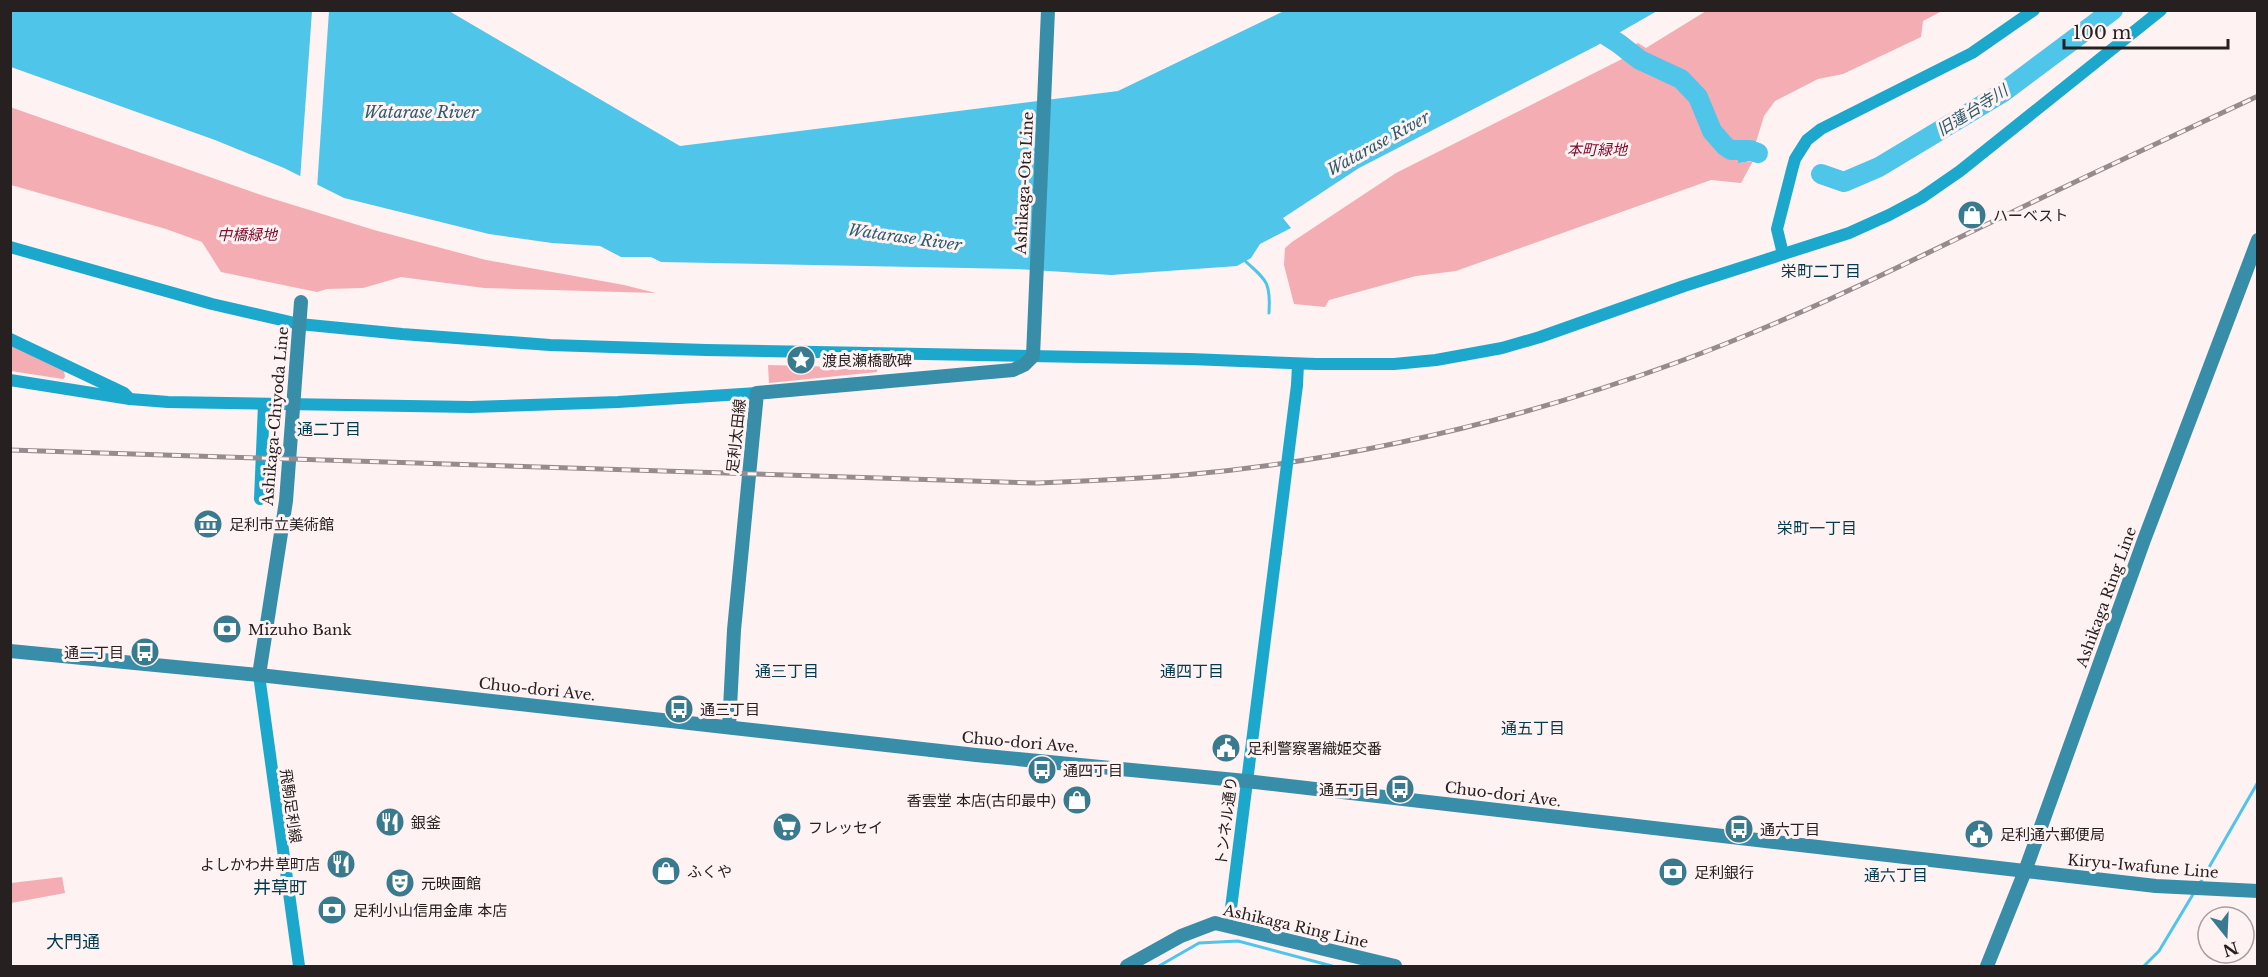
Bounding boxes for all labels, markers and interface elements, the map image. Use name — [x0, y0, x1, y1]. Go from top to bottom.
scale bar — [2064, 12, 2228, 50]
text: 100 m — [2073, 22, 2131, 44]
water label: 旧蓮台寺川 — [1933, 79, 2013, 140]
water label: Watarase River — [364, 102, 479, 122]
water label: Watarase River — [1323, 106, 1433, 179]
street label: Ashikaga-Ota Line — [1011, 111, 1037, 256]
park label: 本町緑地 — [1567, 140, 1629, 159]
shop icon: ハーベスト — [1956, 199, 1988, 231]
place label: ハーベスト — [1993, 206, 2068, 225]
water label: Watarase River — [847, 219, 964, 255]
park label: 中橋緑地 — [217, 225, 279, 244]
district label: 栄町二丁目 — [1781, 261, 1861, 281]
street label: Ashikaga-Chiyoda Line — [258, 326, 292, 507]
place icon: 渡良瀬橋歌碑 — [785, 344, 817, 376]
place label: 渡良瀬橋歌碑 — [822, 351, 912, 370]
street label: 足利太田線 — [723, 398, 749, 474]
district label: 通二丁目 — [297, 419, 361, 439]
museum icon: 足利市立美術館 — [192, 508, 224, 540]
place label: 足利市立美術館 — [229, 515, 334, 534]
district label: 栄町一丁目 — [1777, 518, 1857, 538]
street label: Ashikaga Ring Line — [2071, 524, 2140, 671]
bank icon: Mizuho Bank — [211, 613, 243, 645]
place label: Mizuho Bank — [248, 620, 352, 639]
bus stop icon: 通二丁目 — [129, 636, 161, 668]
place label: 通二丁目 — [64, 643, 124, 662]
district label: 通三丁目 — [755, 661, 819, 681]
district label: 通四丁目 — [1160, 661, 1224, 681]
street label: Chuo-dori Ave. — [478, 673, 596, 705]
bus stop icon: 通三丁目 — [663, 693, 695, 725]
place label: 通三丁目 — [700, 700, 760, 719]
district label: 通五丁目 — [1501, 718, 1565, 738]
street label: Chuo-dori Ave. — [961, 727, 1079, 757]
public building icon: 足利警察署織姫交番 — [1210, 732, 1242, 764]
place label: 足利警察署織姫交番 — [1247, 739, 1382, 758]
bus stop icon: 通四丁目 — [1026, 754, 1058, 786]
place label: 通四丁目 — [1063, 761, 1123, 780]
street label: 飛駒足利線 — [276, 768, 306, 844]
bus stop icon: 通五丁目 — [1384, 773, 1416, 805]
street label: トンネル通り — [1211, 775, 1241, 867]
street label: Chuo-dori Ave. — [1444, 777, 1562, 811]
place label: 通五丁目 — [1319, 780, 1379, 799]
shop icon: 香雲堂 本店(古印最中) — [1061, 784, 1093, 816]
place label: 香雲堂 本店(古印最中) — [907, 791, 1056, 810]
restaurant icon: 銀釜 — [374, 806, 406, 838]
supermarket icon: フレッセイ — [771, 811, 803, 843]
place label: 銀釜 — [411, 813, 441, 832]
bus stop icon: 通六丁目 — [1723, 813, 1755, 845]
place label: フレッセイ — [808, 818, 883, 837]
public building icon: 足利通六郵便局 — [1963, 818, 1995, 850]
place label: 通六丁目 — [1760, 820, 1820, 839]
place label: 足利通六郵便局 — [2000, 825, 2105, 844]
restaurant icon: よしかわ井草町店 — [325, 848, 357, 880]
street label: Kiryu-Iwafune Line — [2067, 850, 2219, 882]
place label: よしかわ井草町店 — [200, 855, 320, 874]
shop icon: ふくや — [650, 855, 682, 887]
bank icon: 足利銀行 — [1657, 856, 1689, 888]
place label: ふくや — [687, 862, 732, 881]
place label: 足利銀行 — [1694, 863, 1754, 882]
district label: 通六丁目 — [1864, 865, 1928, 885]
theatre icon: 元映画館 — [384, 867, 416, 899]
place label: 元映画館 — [421, 874, 481, 893]
district label: 井草町 — [253, 877, 307, 899]
bank icon: 足利小山信用金庫 本店 — [316, 894, 348, 926]
street label: Ashikaga Ring Line — [1221, 900, 1370, 952]
place label: 足利小山信用金庫 本店 — [353, 901, 507, 920]
north arrow — [2196, 905, 2256, 965]
district label: 大門通 — [46, 931, 100, 953]
text: N — [2220, 937, 2241, 961]

